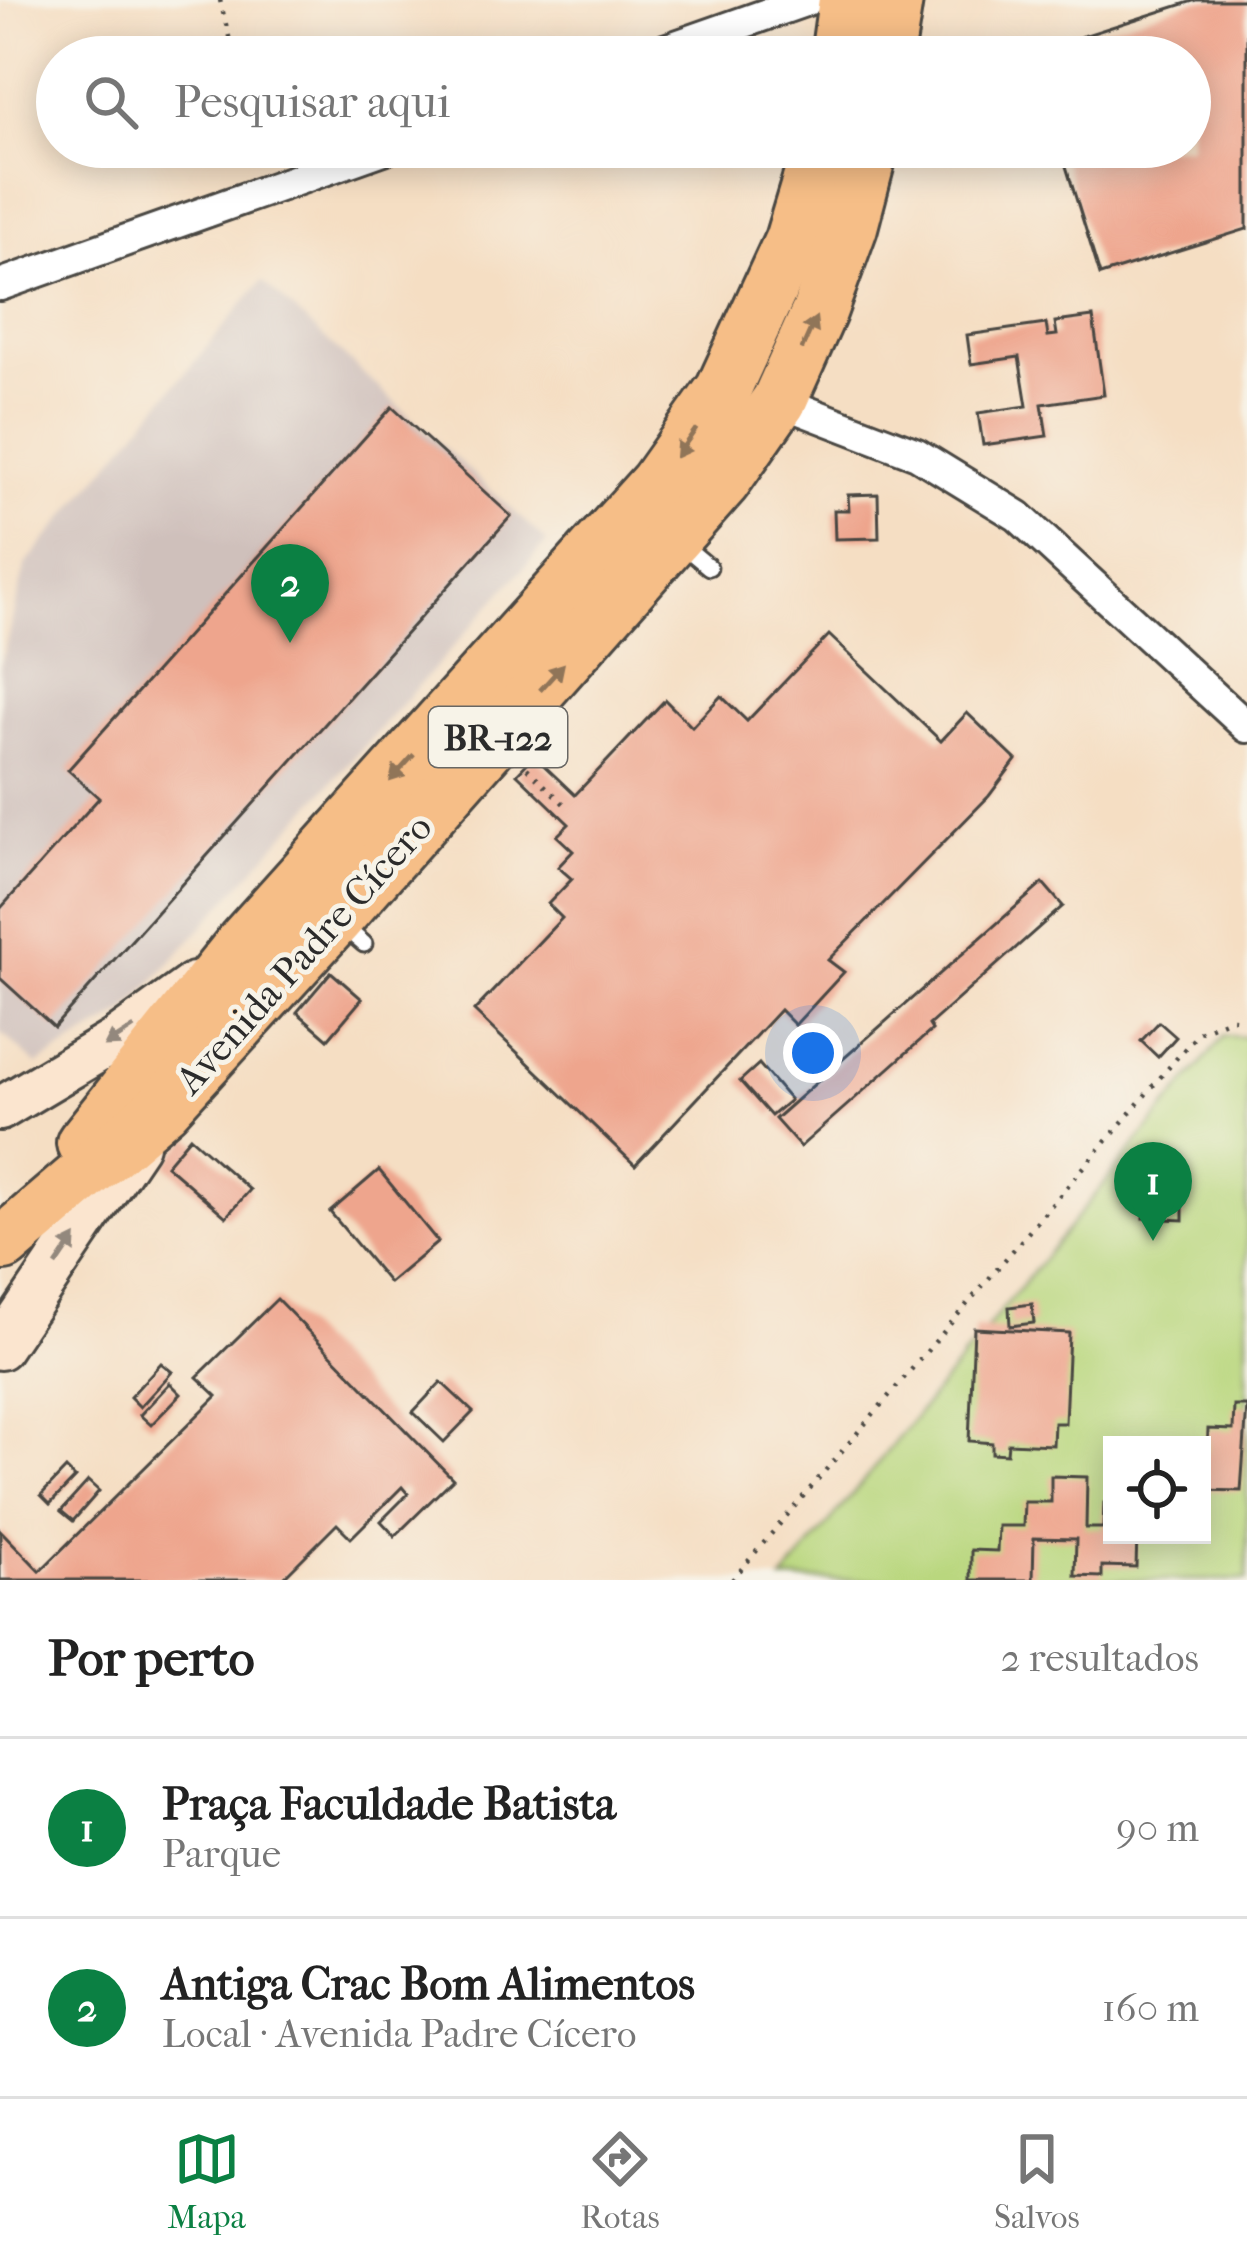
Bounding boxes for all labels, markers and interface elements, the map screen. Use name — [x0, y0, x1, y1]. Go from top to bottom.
search box — [36, 36, 1211, 168]
icon: search — [78, 69, 144, 135]
text: Pesquisar aqui — [174, 76, 450, 129]
one-way arrow — [800, 315, 820, 350]
one-way arrow — [675, 427, 698, 459]
pin: 2 — [251, 544, 329, 643]
one-way arrow — [538, 662, 565, 692]
road number: BR-122 — [429, 707, 567, 767]
one-way arrow — [389, 754, 416, 783]
street label: Avenida Padre Cícero — [165, 804, 441, 1104]
your location — [783, 1023, 843, 1083]
one-way arrow — [103, 1026, 136, 1048]
pin: 1 — [1114, 1142, 1192, 1241]
one-way arrow — [53, 1235, 76, 1267]
map controls — [1103, 1436, 1211, 1544]
button: locate — [1103, 1436, 1211, 1544]
text: Por perto — [48, 1628, 255, 1688]
text: 2 resultados — [1001, 1635, 1199, 1681]
text: Praça Faculdade Batista — [162, 1778, 616, 1831]
text: 1 — [80, 1805, 94, 1851]
text: 90 m — [1116, 1805, 1199, 1851]
text: Parque — [162, 1831, 281, 1877]
text: Antiga Crac Bom Alimentos — [162, 1958, 695, 2011]
text: 2 — [77, 1985, 97, 2031]
text: 160 m — [1102, 1985, 1199, 2031]
text: Local · Avenida Padre Cícero — [162, 2011, 636, 2057]
tab: Mapa — [167, 2126, 246, 2237]
tab: Rotas — [580, 2126, 660, 2237]
tab: Salvos — [994, 2126, 1080, 2237]

